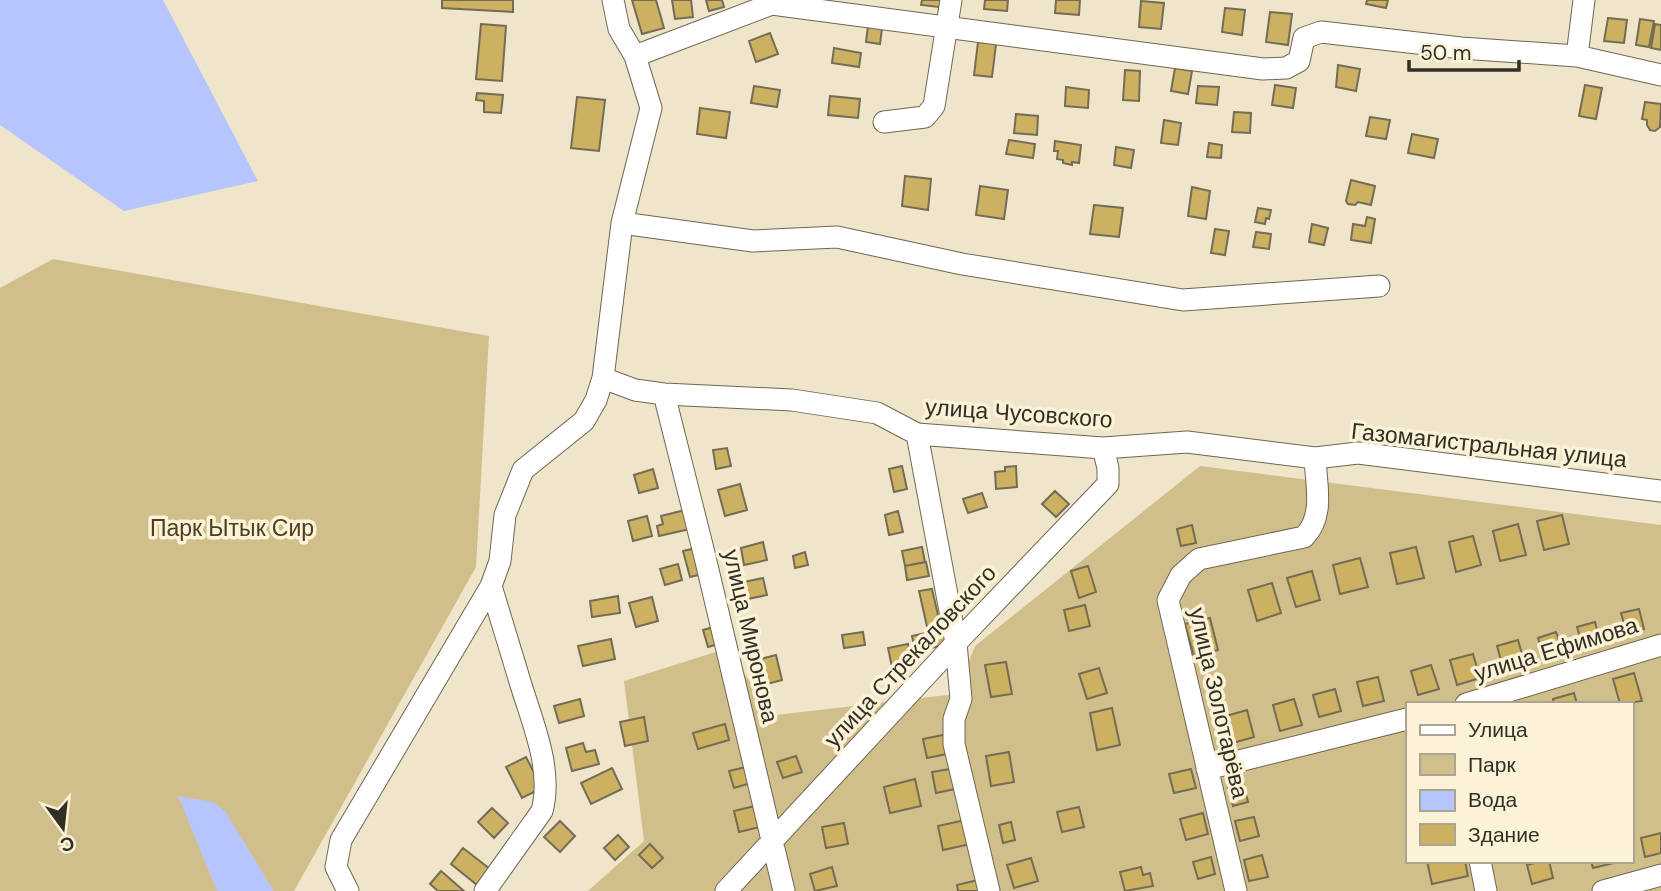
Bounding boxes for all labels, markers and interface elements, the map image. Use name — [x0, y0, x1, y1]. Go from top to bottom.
scale bar — [1409, 28, 1519, 72]
text: 50 m — [1420, 39, 1471, 67]
street label: улица Чусовского — [924, 391, 1114, 435]
street label: Газомагистральная улица — [1350, 416, 1628, 474]
park label: Парк Ытык Сир — [150, 513, 314, 543]
street label: улица Миронова — [716, 546, 786, 726]
street label: улица Стрекаловского — [817, 558, 1003, 754]
street label: улица Золотарёва — [1182, 605, 1256, 802]
street label: улица Ефимова — [1470, 610, 1642, 688]
legend — [1406, 702, 1633, 863]
text: Улица — [1468, 716, 1528, 744]
text: Парк — [1468, 751, 1516, 779]
text: Вода — [1468, 786, 1517, 814]
north arrow — [28, 793, 98, 863]
text: Здание — [1468, 821, 1540, 849]
text: С — [57, 830, 77, 858]

